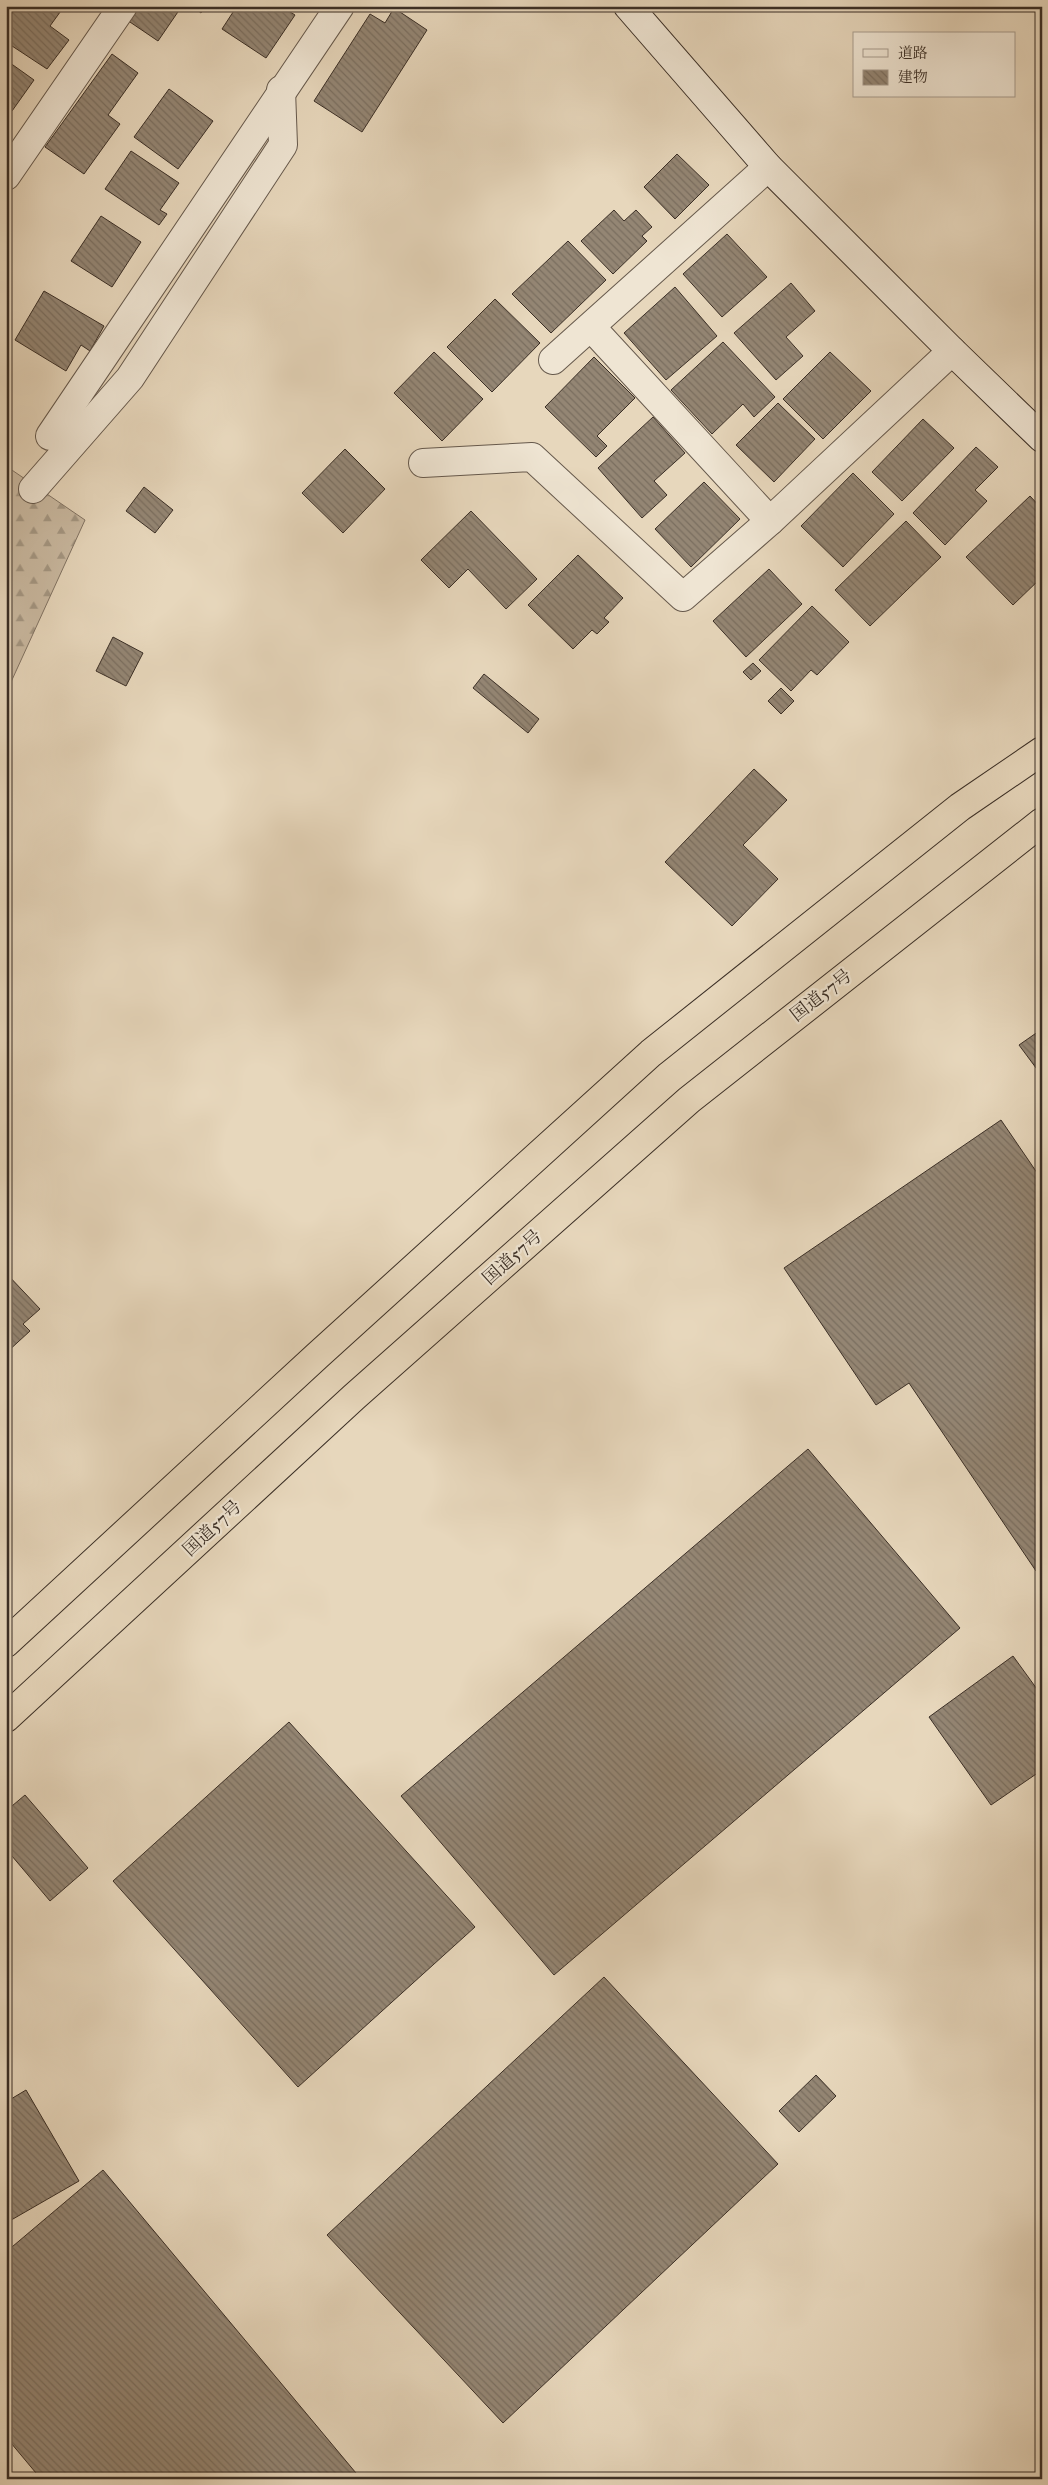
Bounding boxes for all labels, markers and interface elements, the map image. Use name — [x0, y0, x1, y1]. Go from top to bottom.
legend — [853, 32, 1016, 98]
text: 道路 — [898, 44, 928, 62]
text: 建物 — [898, 68, 928, 86]
street label: 国道57号 — [786, 964, 856, 1026]
street label: 国道57号 — [478, 1225, 546, 1289]
street label: 国道57号 — [178, 1495, 246, 1561]

